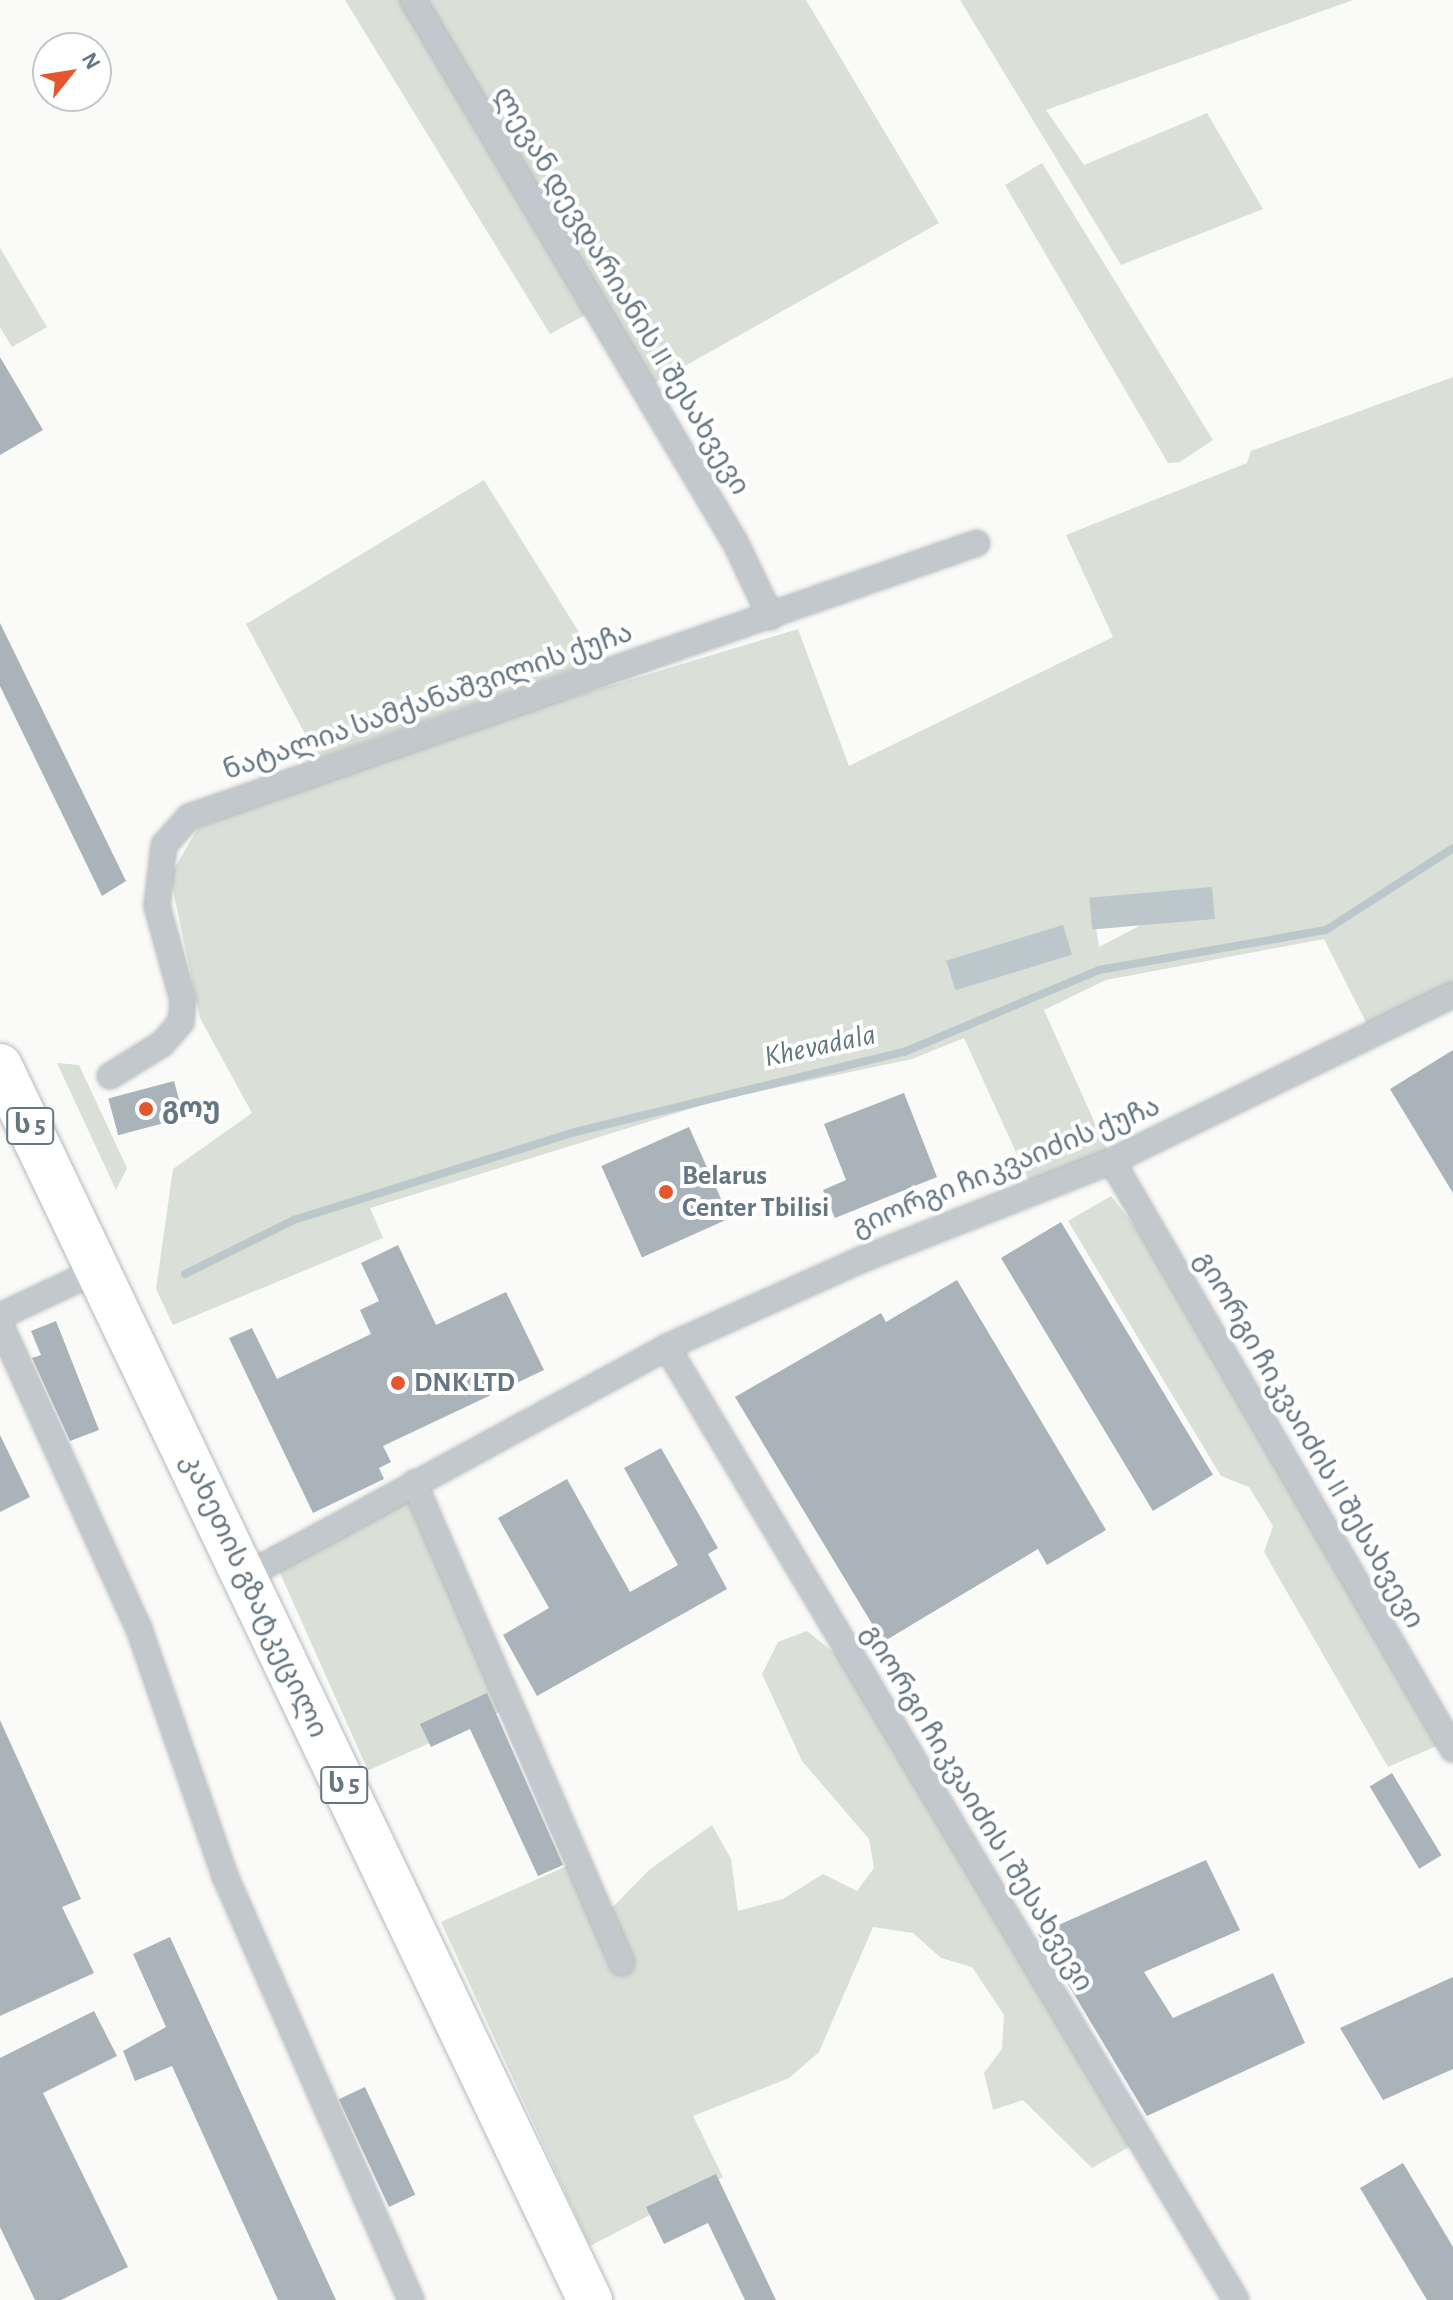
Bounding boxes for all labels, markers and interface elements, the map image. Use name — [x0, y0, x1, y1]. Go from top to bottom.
north arrow — [32, 32, 112, 112]
text: N — [78, 49, 104, 73]
street label: ლევან დევდარიანის II შესახვევი — [485, 81, 757, 501]
street label: ნატალია სამქანაშვილის ქუჩა — [219, 616, 637, 788]
water label: Khevadala — [761, 1017, 879, 1075]
street label: გიორგი ჩიკვაიძის ქუჩა — [847, 1090, 1165, 1244]
place label: გოუ — [162, 1092, 220, 1126]
marker: გოუ — [137, 1100, 155, 1118]
road number: ს 5 — [6, 1104, 54, 1148]
place label: Belarus Center Tbilisi — [682, 1159, 829, 1225]
marker: Belarus Center Tbilisi — [657, 1183, 675, 1201]
street label: გიორგი ჩიკვაიძის II შესახვევი — [1187, 1245, 1431, 1635]
place label: DNK LTD — [414, 1366, 515, 1400]
marker: DNK LTD — [389, 1374, 407, 1392]
street label: კახეთის გზატკეცილი — [173, 1449, 335, 1743]
street label: გიორგი ჩიკვაიძის I შესახვევი — [854, 1618, 1100, 1998]
road number: ს 5 — [320, 1763, 368, 1807]

